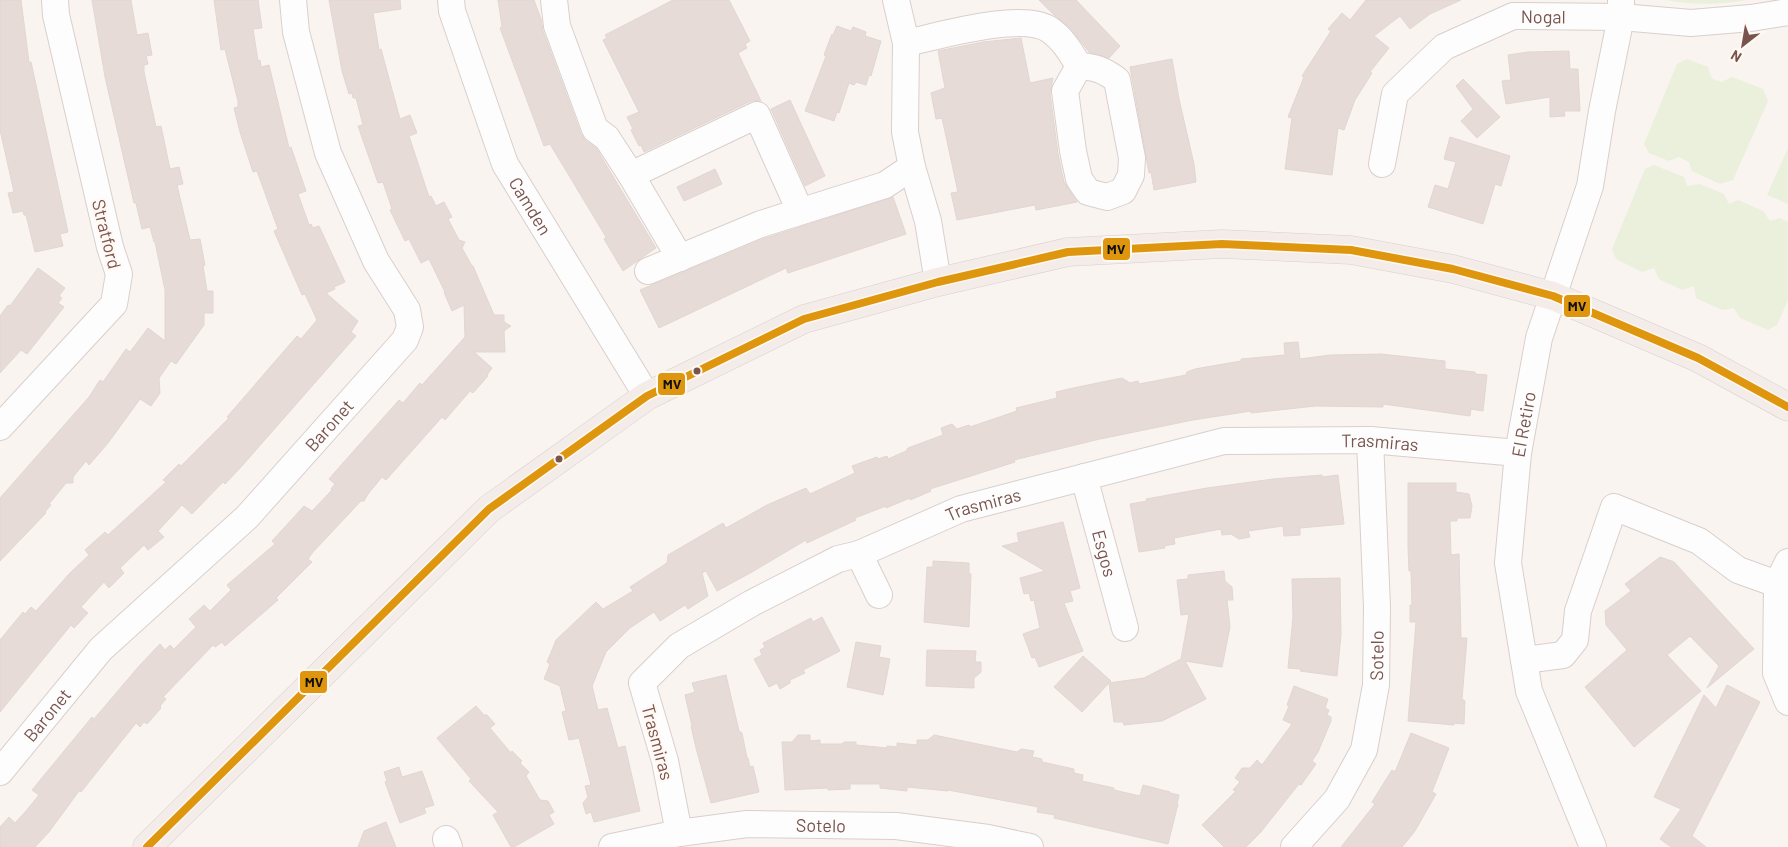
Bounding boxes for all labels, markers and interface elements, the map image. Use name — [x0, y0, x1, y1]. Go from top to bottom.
street label: Nogal — [1521, 5, 1566, 27]
north arrow — [1718, 20, 1768, 70]
text: N — [1728, 47, 1744, 66]
street label: Camden — [505, 173, 557, 239]
street label: Stratford — [88, 197, 126, 271]
line badge: MV — [1102, 237, 1131, 261]
text: MV — [1107, 240, 1126, 257]
line badge: MV — [1563, 294, 1591, 318]
text: MV — [1568, 297, 1587, 314]
unlabelled marker — [692, 366, 702, 376]
line badge: MV — [657, 372, 686, 396]
text: MV — [663, 375, 682, 392]
street label: El Retiro — [1506, 390, 1540, 459]
street label: Baronet — [300, 395, 358, 456]
street label: Trasmiras — [1341, 429, 1420, 455]
unlabelled marker — [554, 454, 564, 464]
street label: Trasmiras — [942, 483, 1023, 526]
street label: Esgos — [1088, 527, 1122, 579]
street label: Sotelo — [1365, 630, 1388, 681]
line badge: MV — [299, 670, 328, 694]
text: MV — [305, 673, 324, 690]
street label: Baronet — [19, 684, 75, 746]
street label: Trasmiras — [637, 702, 679, 782]
street label: Sotelo — [796, 814, 846, 836]

